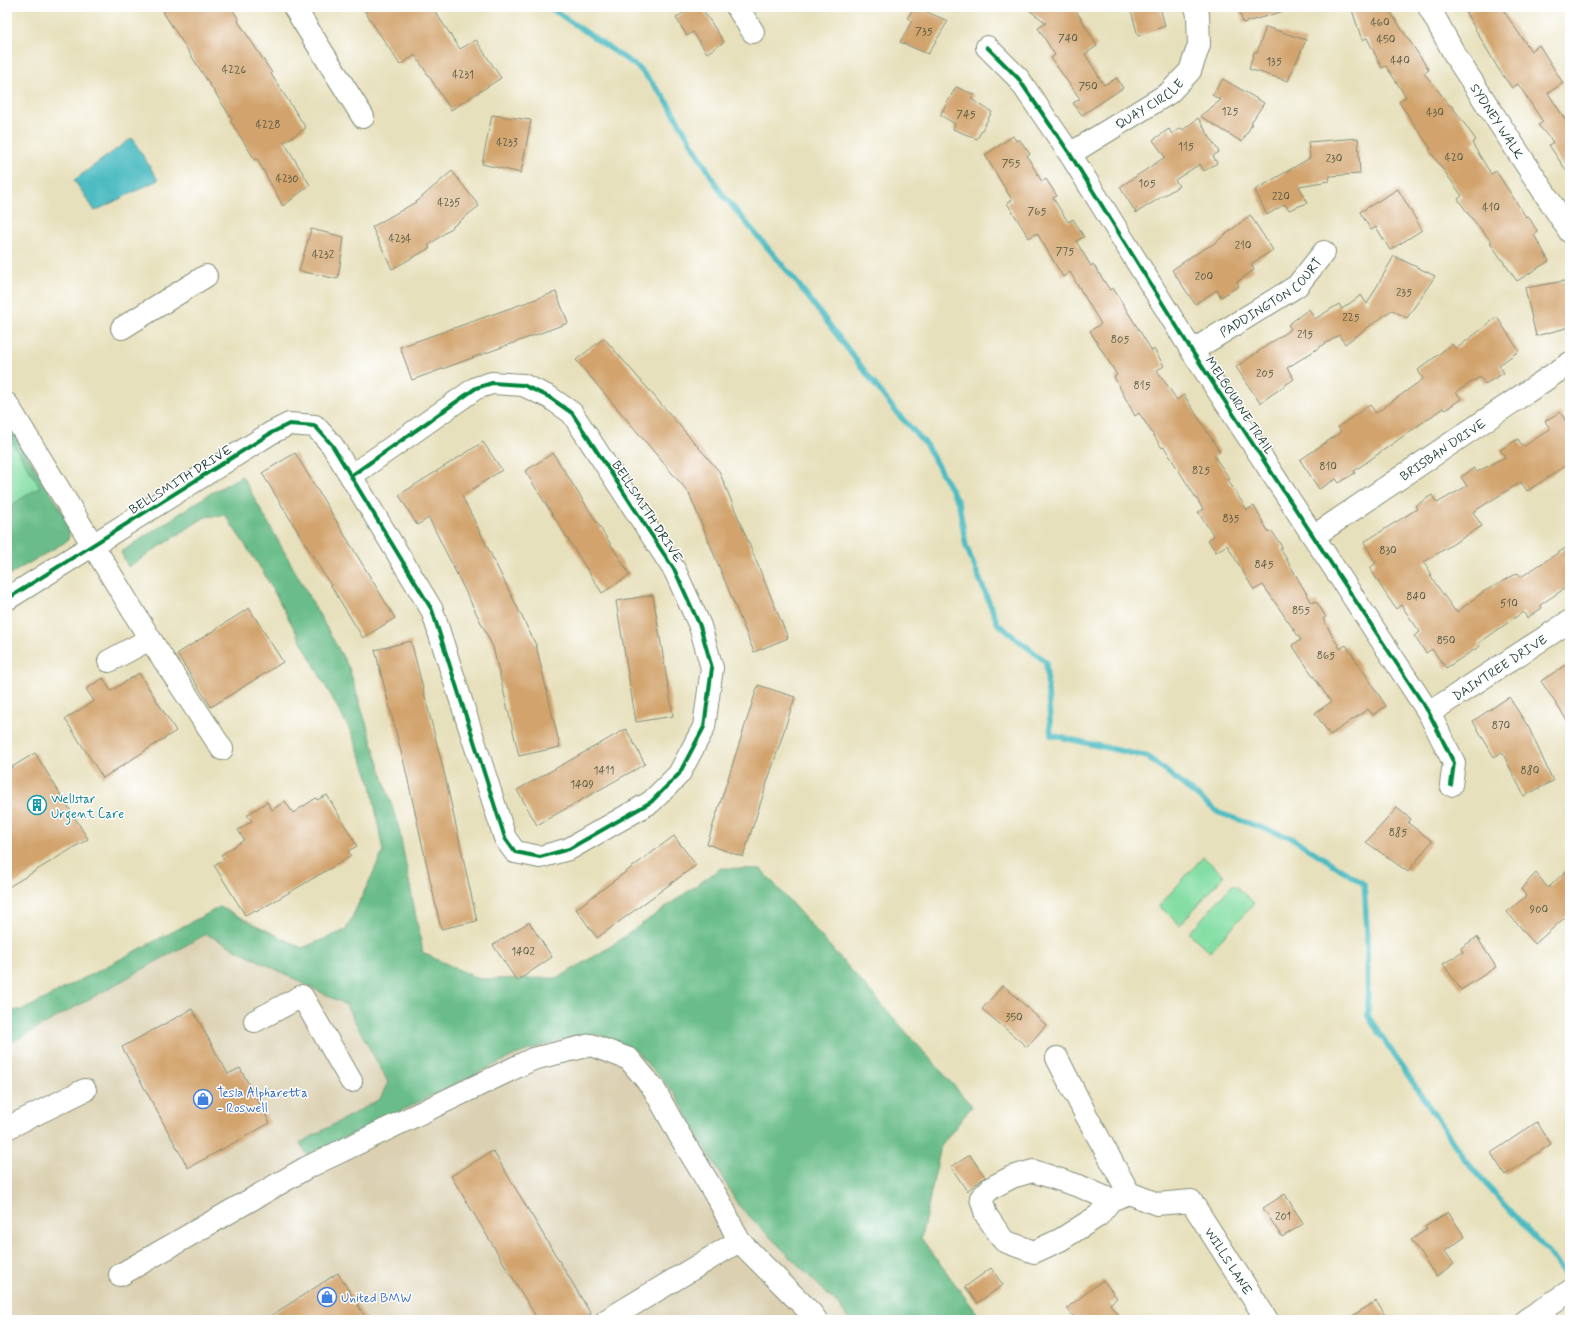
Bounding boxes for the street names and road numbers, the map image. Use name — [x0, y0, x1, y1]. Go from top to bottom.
street label: QUAY CIRCLE — [1113, 75, 1188, 134]
street label: SYDNEY WALK — [1466, 81, 1527, 163]
street label: PADDINGTON COURT — [1217, 254, 1327, 342]
street label: MELBOURNE TRAIL — [1201, 354, 1277, 458]
street label: BRISBAN DRIVE — [1397, 415, 1489, 486]
street label: BELLSMITH DRIVE — [126, 442, 235, 519]
street label: BELLSMITH DRIVE — [607, 458, 686, 566]
street label: DAINTREE DRIVE — [1450, 631, 1551, 705]
street label: WILLS LANE — [1200, 1225, 1256, 1298]

